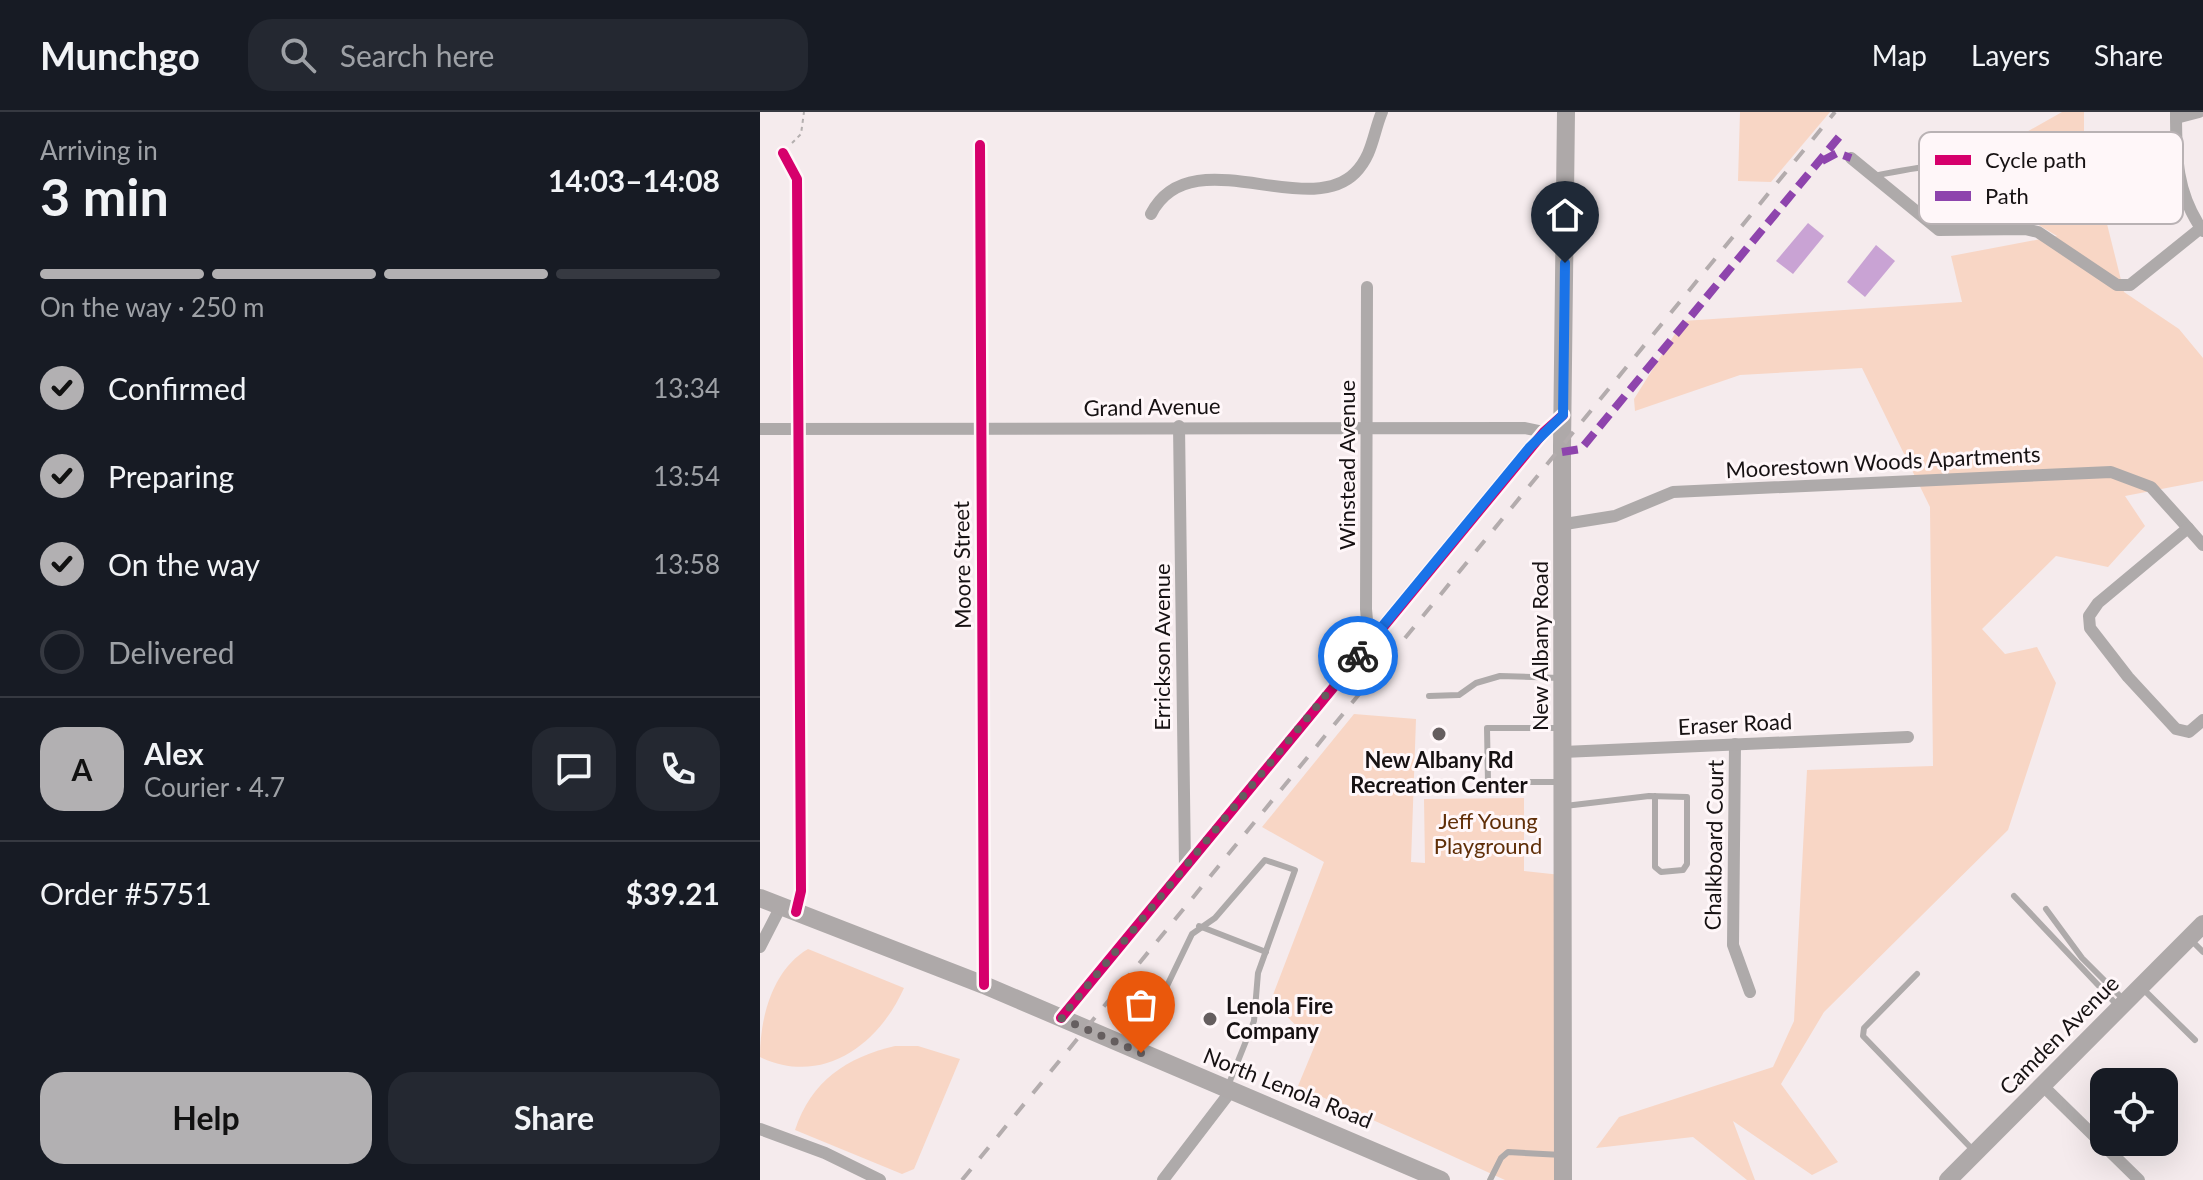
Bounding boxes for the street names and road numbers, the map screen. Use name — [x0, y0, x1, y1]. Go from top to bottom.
street label: Winstead Avenue — [1333, 380, 1360, 550]
street label: Grand Avenue — [1083, 392, 1221, 421]
street label: Moorestown Woods Apartments — [1725, 440, 2041, 483]
street label: Moore Street — [947, 501, 976, 629]
street label: New Albany Road — [1526, 561, 1553, 731]
street label: Errickson Avenue — [1148, 563, 1175, 731]
street label: Eraser Road — [1677, 707, 1793, 740]
street label: Chalkboard Court — [1699, 759, 1728, 931]
street label: Camden Avenue — [1993, 969, 2124, 1100]
street label: North Lenola Road — [1200, 1041, 1377, 1134]

